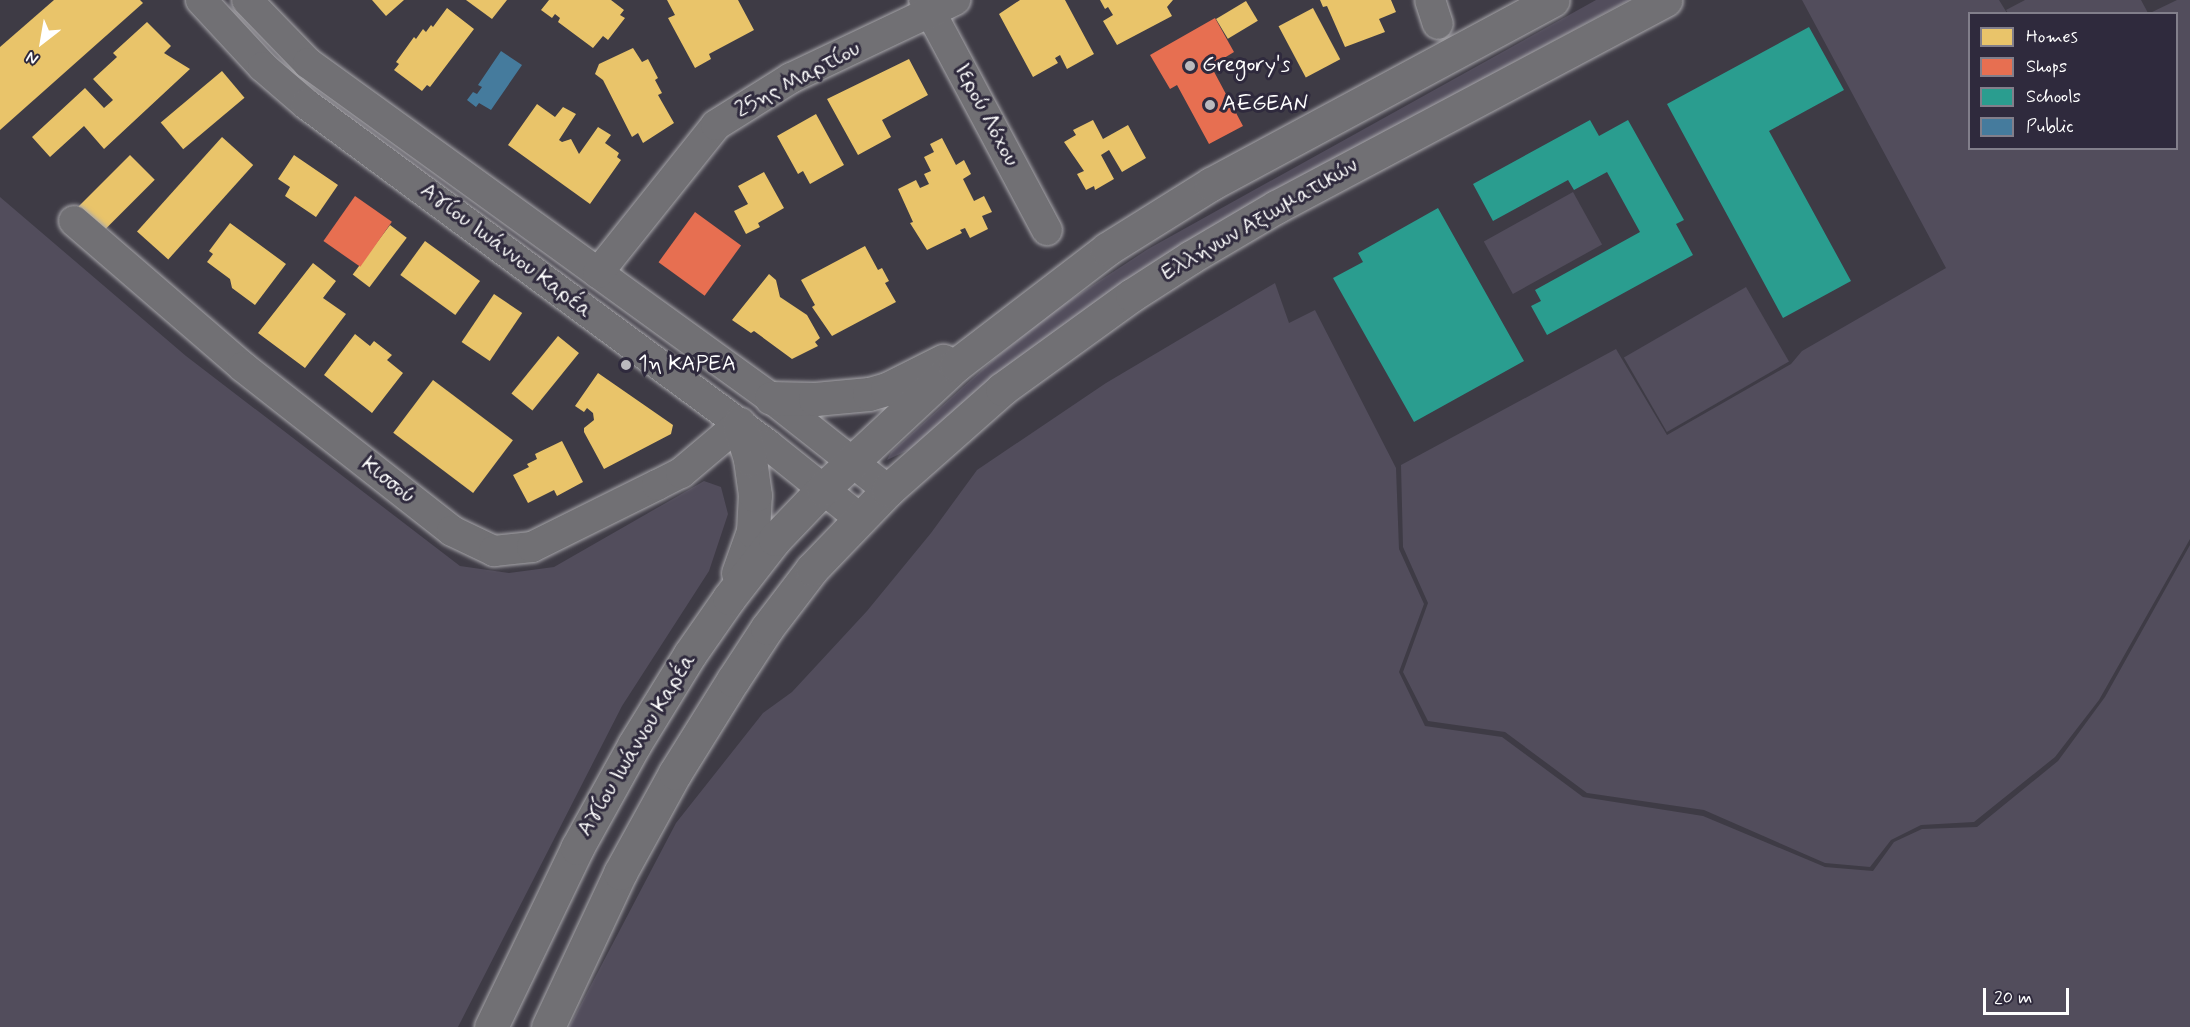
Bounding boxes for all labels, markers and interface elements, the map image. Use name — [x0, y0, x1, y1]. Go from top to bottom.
north arrow — [12, 12, 72, 72]
legend — [1968, 12, 2178, 150]
text: Homes — [2026, 25, 2078, 49]
street label: 25ης Μαρτίου — [731, 36, 865, 124]
text: N — [22, 46, 42, 70]
place label: Gregory's — [1202, 53, 1290, 79]
text: Shops — [2026, 55, 2067, 79]
street label: Ιερού Λόχου — [948, 59, 1024, 171]
marker: Gregory's — [1183, 59, 1197, 73]
text: Schools — [2026, 85, 2081, 109]
place label: AEGEAN — [1222, 92, 1309, 118]
marker: AEGEAN — [1203, 98, 1217, 112]
text: Public — [2026, 115, 2074, 139]
street label: Ελλήνων Αξιωματικών — [1157, 153, 1363, 287]
street label: Αγίου Ιωάννου Καρέα — [415, 178, 597, 324]
place label: 1η ΚΑΡΕΑ — [638, 352, 736, 378]
marker: 1η ΚΑΡΕΑ — [619, 358, 633, 372]
street label: Κισσού — [356, 452, 420, 510]
street label: Αγίου Ιωάννου Καρέα — [572, 649, 702, 841]
scale bar — [1986, 976, 2072, 1014]
text: 20 m — [1994, 986, 2032, 1010]

